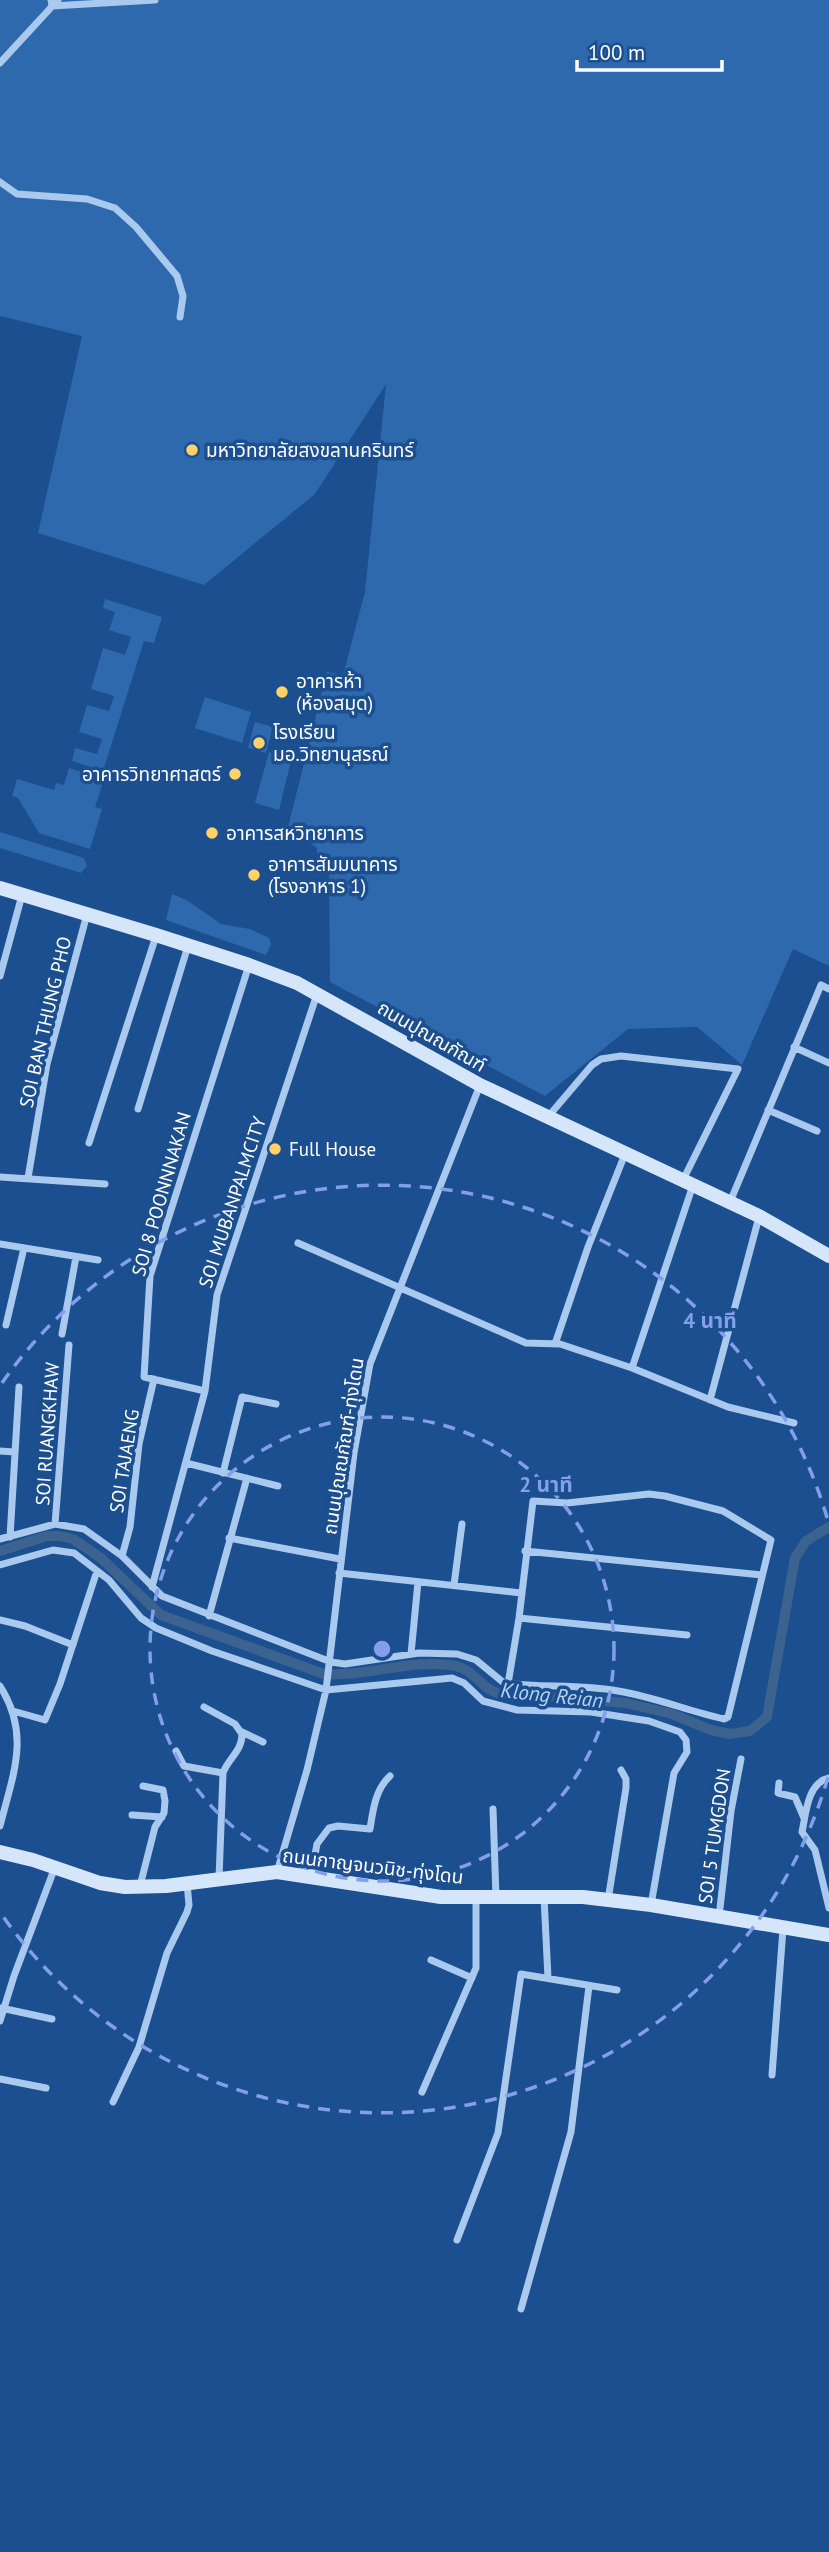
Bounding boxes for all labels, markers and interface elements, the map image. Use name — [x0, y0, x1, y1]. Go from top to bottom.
scale bar — [577, 28, 722, 72]
text: 100 m — [588, 39, 645, 66]
place label: มหาวิทยาลัยสงขลานครินทร์ — [206, 438, 415, 462]
marker: มหาวิทยาลัยสงขลานครินทร์ — [184, 442, 200, 458]
place label: อาคารห้า (ห้องสมุด) — [296, 669, 373, 715]
marker: อาคารห้า (ห้องสมุด) — [274, 684, 290, 700]
place label: โรงเรียน มอ.วิทยานุสรณ์ — [273, 720, 389, 766]
marker: โรงเรียน มอ.วิทยานุสรณ์ — [251, 735, 267, 751]
place label: อาคารวิทยาศาสตร์ — [82, 762, 222, 786]
marker: อาคารวิทยาศาสตร์ — [227, 766, 243, 782]
place label: อาคารสหวิทยาคาร — [226, 821, 364, 845]
marker: อาคารสหวิทยาคาร — [204, 825, 220, 841]
place label: อาคารสัมมนาคาร (โรงอาหาร 1) — [268, 852, 398, 898]
marker: อาคารสัมมนาคาร (โรงอาหาร 1) — [246, 867, 262, 883]
street label: SOI BAN THUNG PHO — [14, 934, 76, 1110]
street label: ถนนปุณณกัณฑ์ — [373, 995, 491, 1077]
street label: SOI 8 POONNNAKAN — [126, 1109, 196, 1279]
street label: SOI MUBANPALMCITY — [193, 1113, 271, 1291]
place label: Full House — [289, 1137, 376, 1161]
marker: Full House — [267, 1141, 283, 1157]
text: 4 นาที — [683, 1307, 737, 1334]
street label: ถนนปุณณกัณฑ์-ทุ่งโดน — [317, 1356, 369, 1536]
street label: SOI RUANGKHAW — [30, 1361, 64, 1506]
street label: SOI TAJAENG — [104, 1407, 144, 1515]
text: 2 นาที — [519, 1471, 573, 1498]
centre of rings — [370, 1637, 394, 1661]
water label: Klong Reian — [499, 1676, 605, 1714]
street label: SOI 5 TUMGDON — [693, 1767, 735, 1905]
street label: ถนนกาญจนวนิช-ทุ่งโดน — [281, 1843, 465, 1889]

